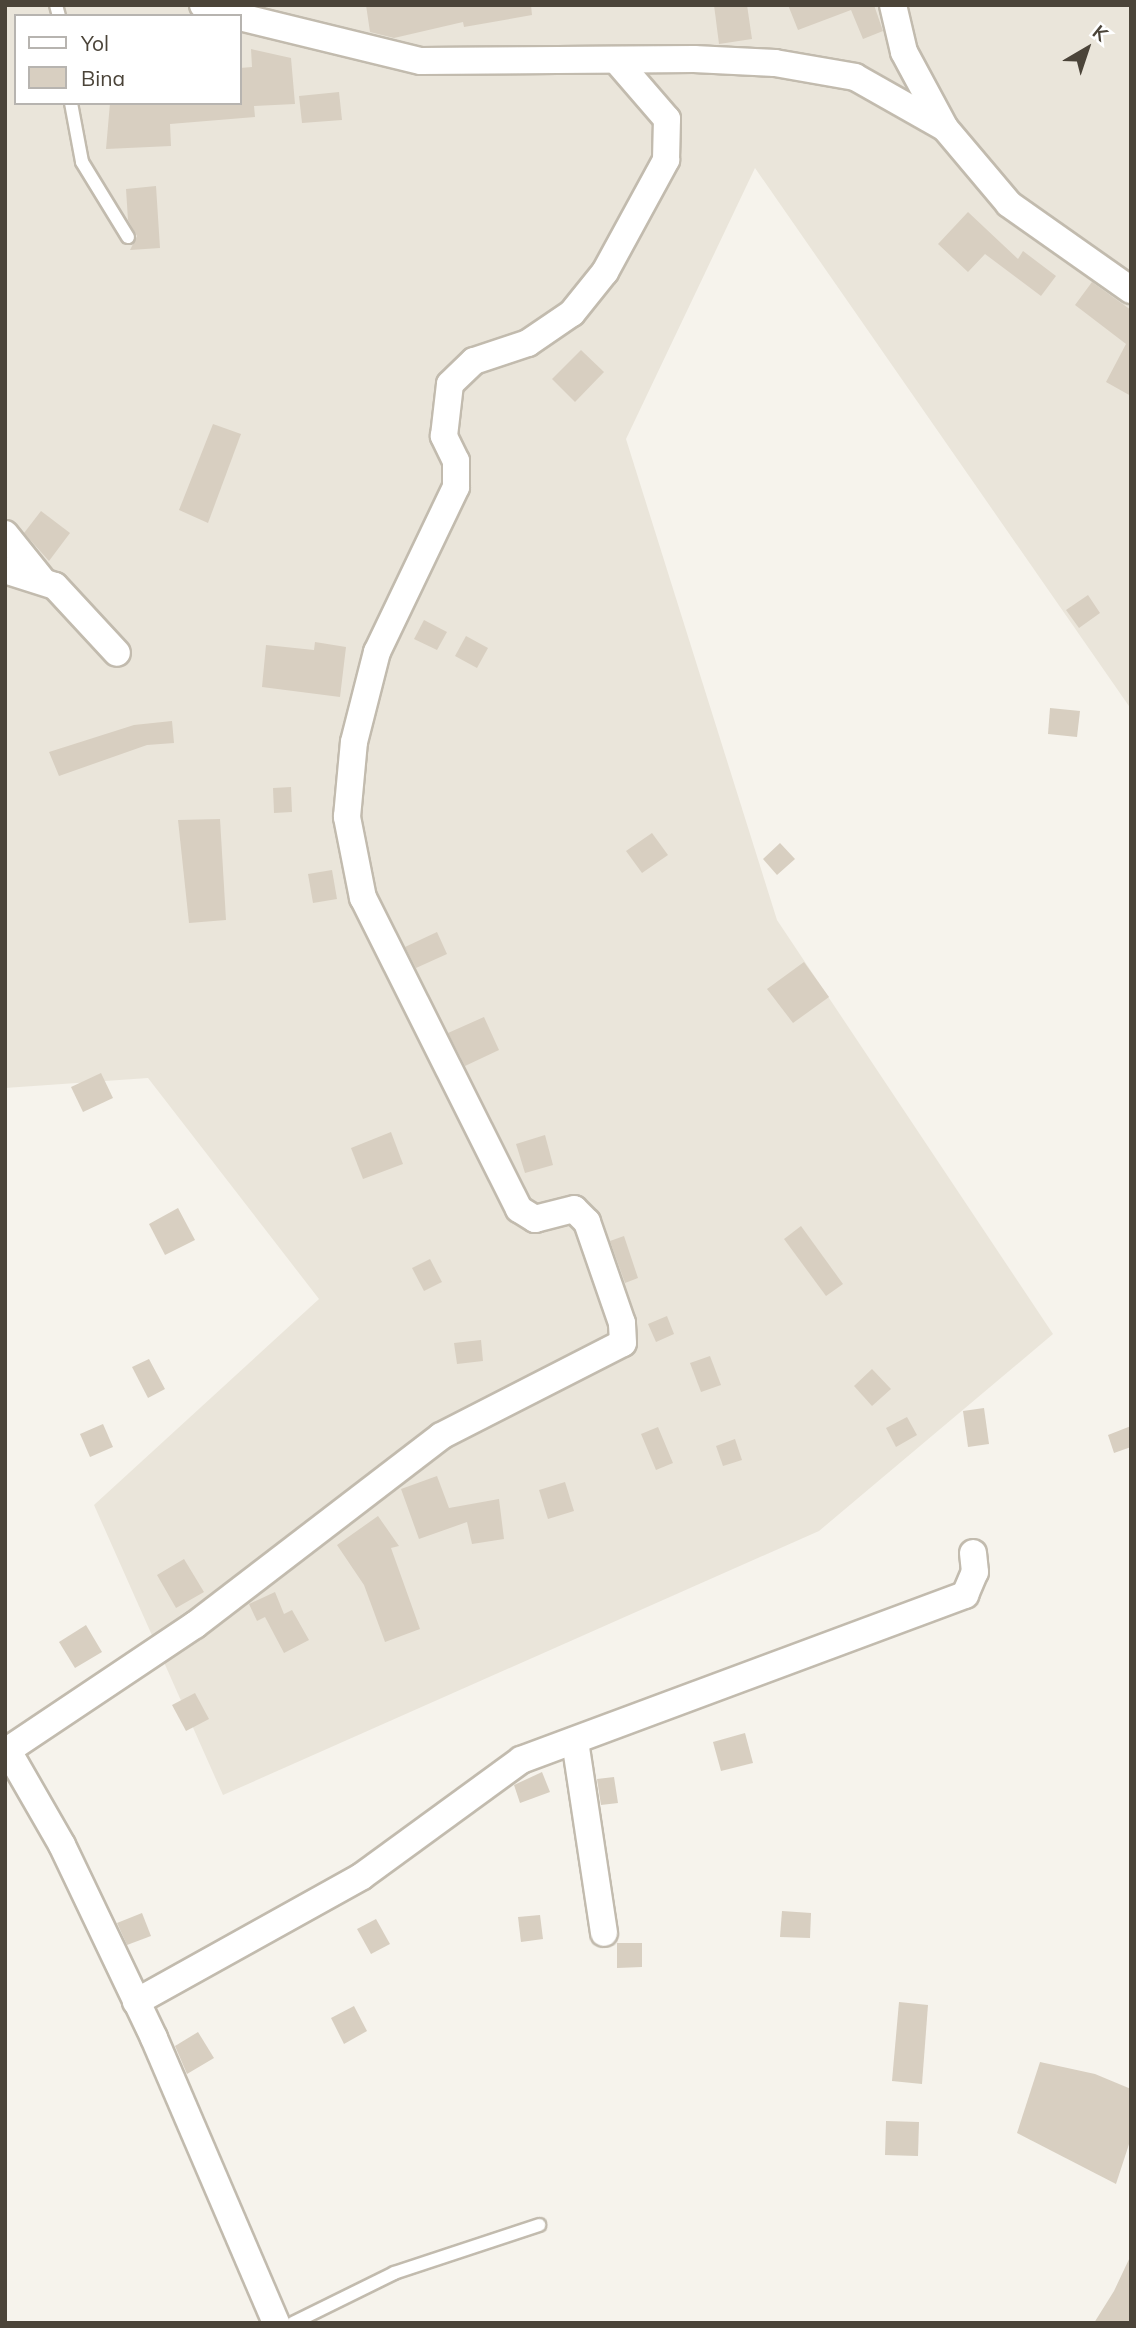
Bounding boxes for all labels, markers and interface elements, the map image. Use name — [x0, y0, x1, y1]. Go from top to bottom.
legend — [14, 14, 242, 105]
north arrow — [1052, 14, 1122, 84]
text: K — [1088, 19, 1113, 46]
text: Yol — [81, 30, 109, 56]
text: Bina — [81, 65, 125, 91]

